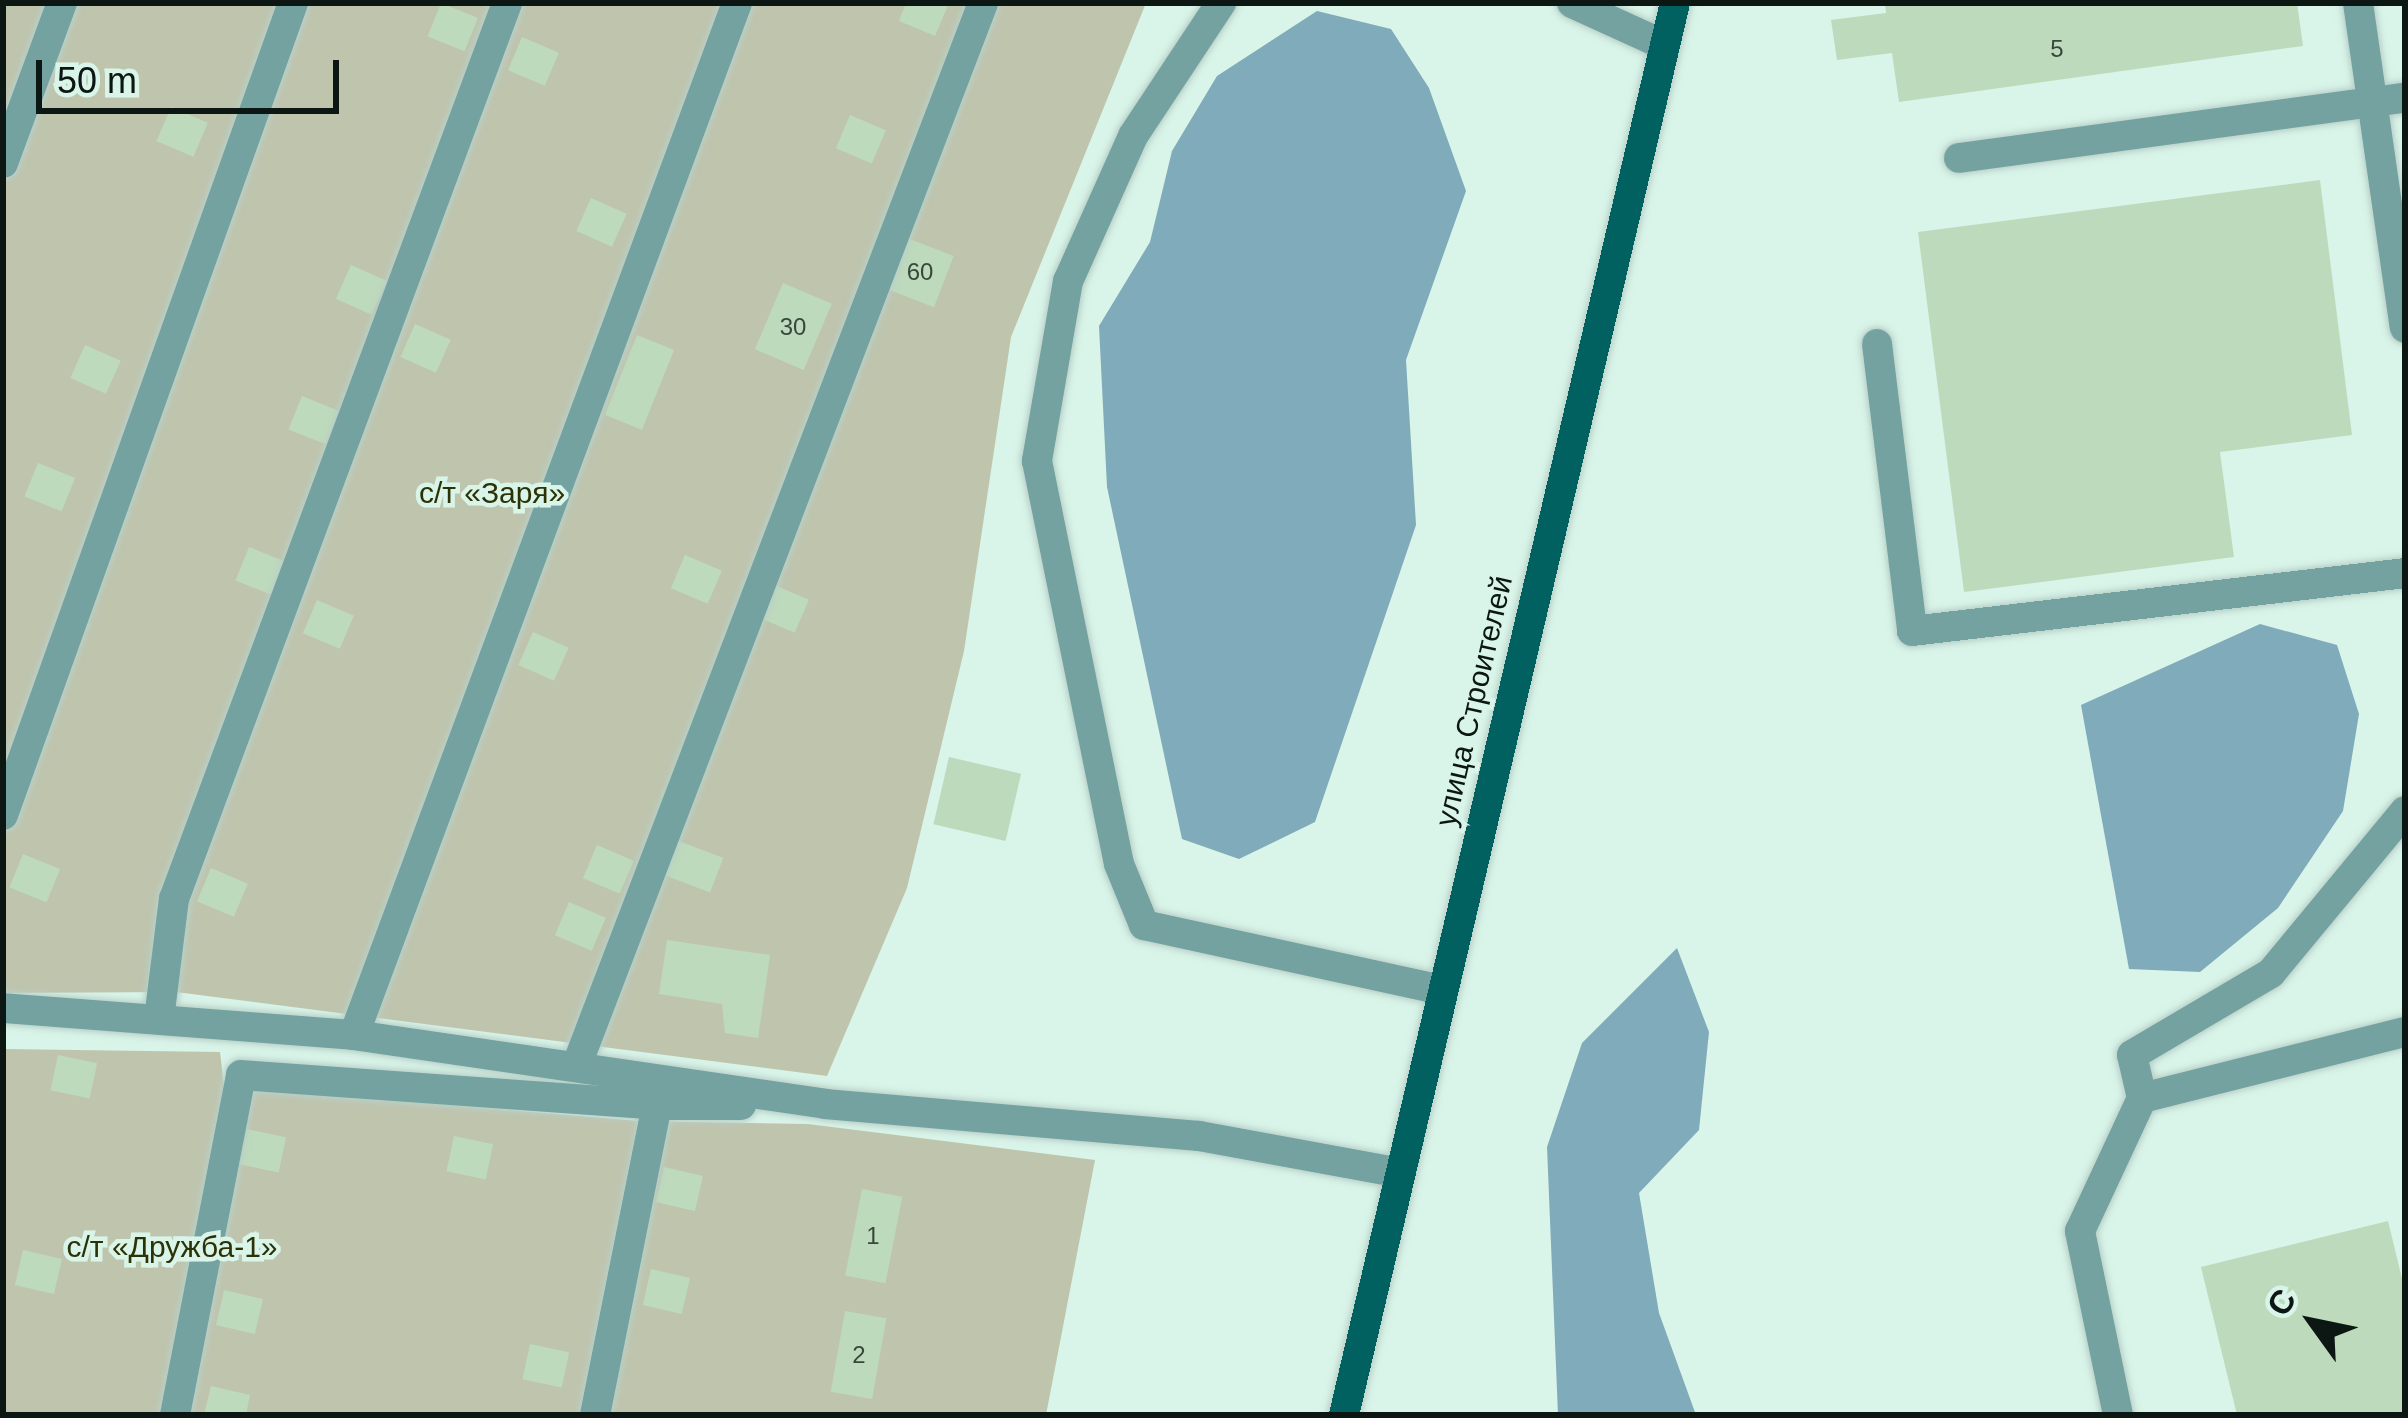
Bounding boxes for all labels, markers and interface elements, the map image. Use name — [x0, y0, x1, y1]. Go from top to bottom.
house number: 5 — [2050, 35, 2064, 63]
scale bar — [42, 36, 345, 110]
text: 50 m — [57, 60, 137, 101]
house number: 60 — [907, 258, 933, 286]
house number: 30 — [780, 313, 806, 341]
park label: с/т «Заря» — [419, 475, 565, 511]
street label: улица Строителей — [1428, 572, 1520, 830]
house number: 1 — [866, 1222, 880, 1250]
park label: с/т «Дружба-1» — [66, 1229, 278, 1265]
north arrow — [2252, 1262, 2372, 1382]
text: С — [2259, 1282, 2303, 1322]
house number: 2 — [852, 1341, 866, 1369]

